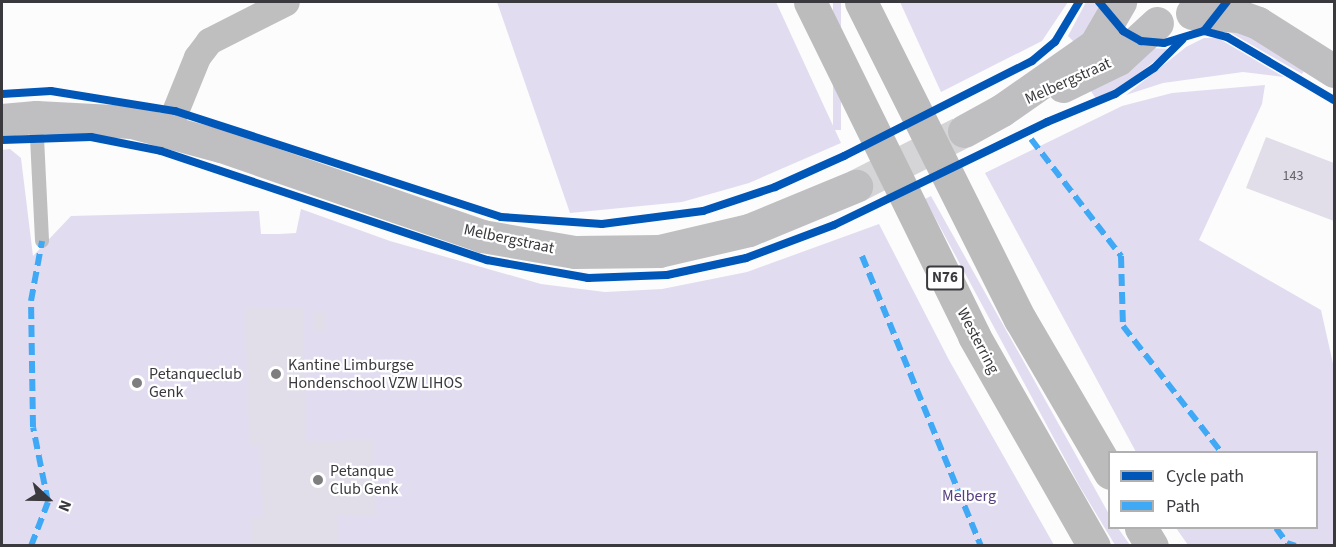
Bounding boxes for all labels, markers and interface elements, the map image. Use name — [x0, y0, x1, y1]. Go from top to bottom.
street label: Melbergstraat — [1022, 53, 1114, 109]
house number: 143 — [1283, 168, 1303, 184]
street label: Melbergstraat — [462, 220, 556, 258]
road number: N76 — [926, 266, 964, 290]
street label: Westerring — [953, 305, 1003, 377]
place label: Kantine Limburgse Hondenschool VZW LIHOS — [288, 355, 463, 393]
place label: Petanqueclub Genk — [149, 364, 242, 402]
marker: Kantine Limburgse Hondenschool VZW LIHOS — [269, 367, 283, 381]
marker: Petanqueclub Genk — [130, 376, 144, 390]
legend — [1108, 451, 1318, 529]
place label: Petanque Club Genk — [330, 461, 398, 499]
text: Cycle path — [1166, 464, 1244, 489]
north arrow — [18, 469, 78, 529]
marker: Petanque Club Genk — [311, 473, 325, 487]
park label: Melberg — [942, 486, 996, 506]
text: Path — [1166, 494, 1200, 519]
text: N — [53, 497, 77, 515]

